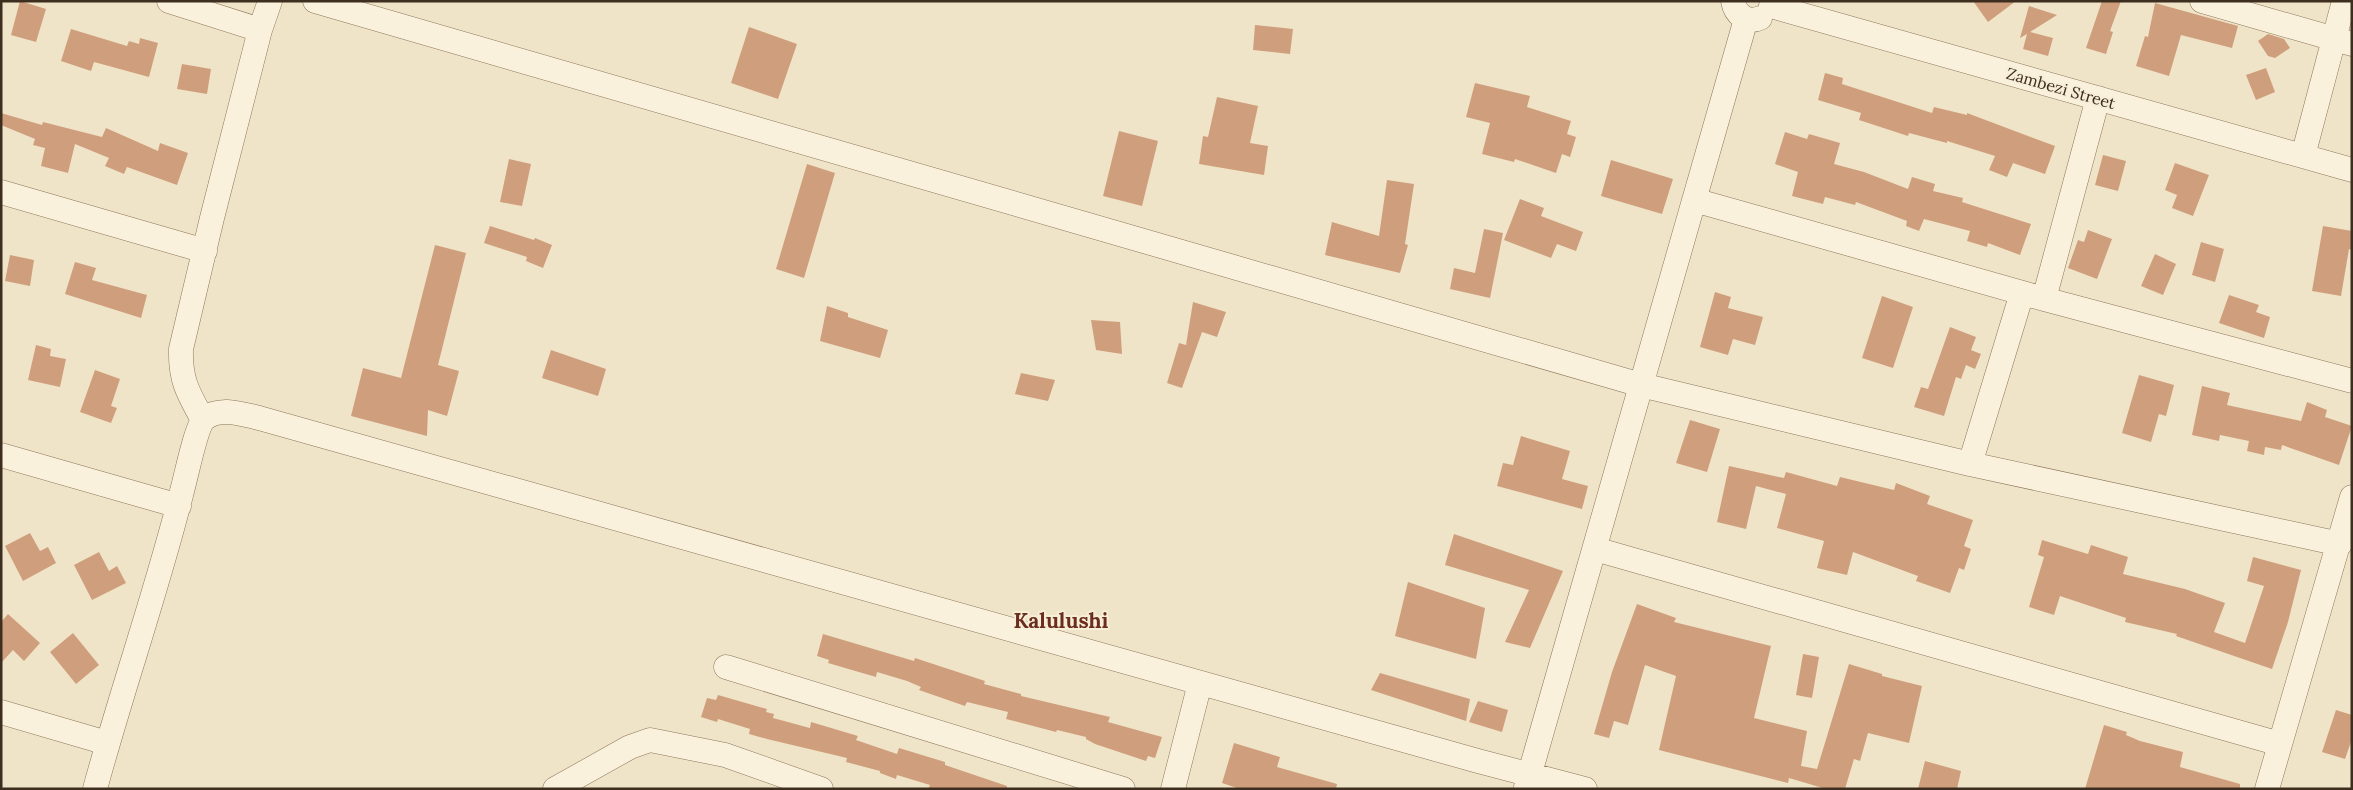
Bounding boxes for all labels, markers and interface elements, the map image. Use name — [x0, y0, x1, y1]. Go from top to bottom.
street label: Zambezi Street — [2004, 63, 2119, 113]
district label: Kalulushi — [1013, 607, 1109, 634]

